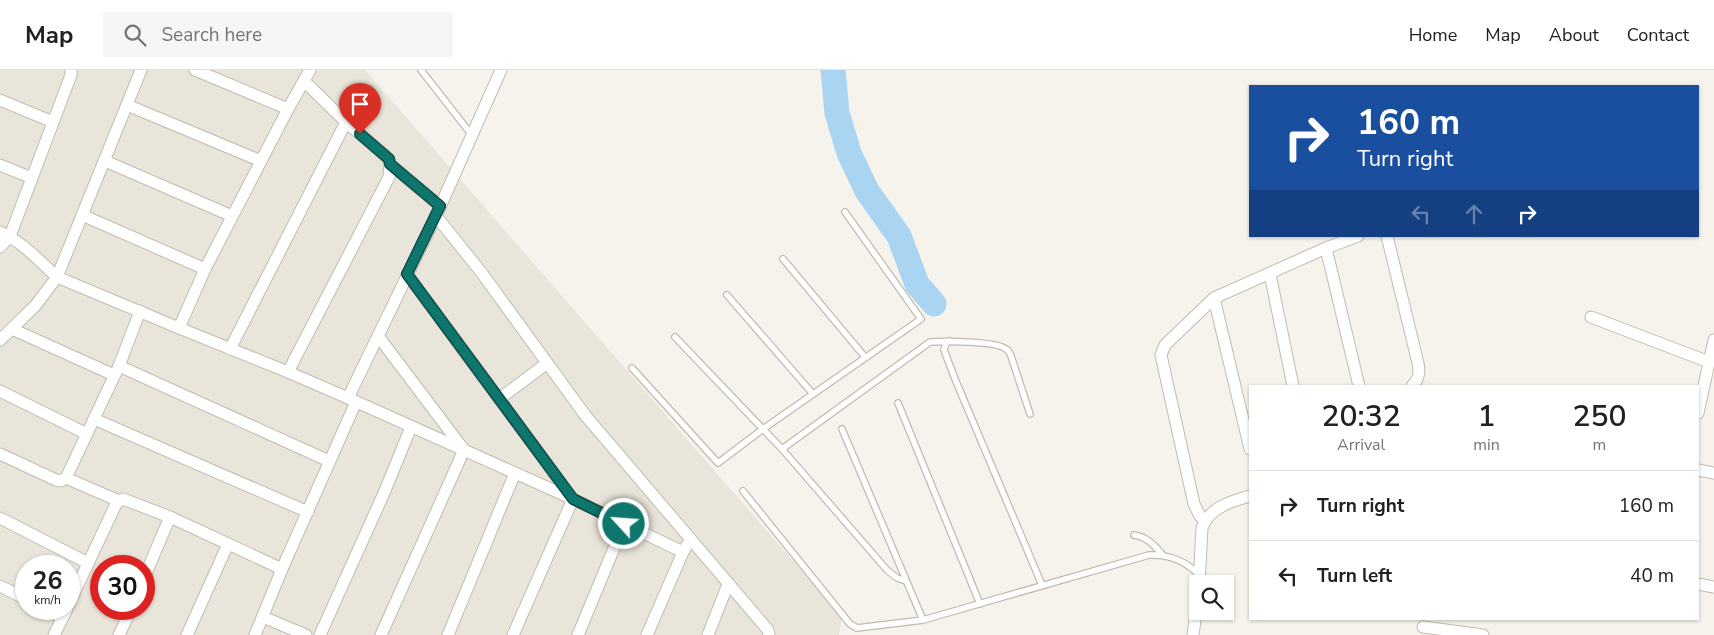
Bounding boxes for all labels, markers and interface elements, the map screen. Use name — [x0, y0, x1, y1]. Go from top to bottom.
search box — [103, 12, 453, 57]
text: Map — [25, 19, 73, 51]
icon: search — [121, 21, 149, 49]
text: Search here — [161, 22, 262, 48]
text: Home — [1409, 23, 1457, 47]
text: Map — [1485, 23, 1521, 47]
text: About — [1549, 23, 1599, 47]
text: Contact — [1627, 23, 1689, 47]
pin — [339, 83, 381, 134]
icon: arrive — [346, 90, 374, 118]
text: 160 m — [1357, 99, 1460, 146]
icon: right — [1274, 105, 1339, 170]
text: Turn right — [1357, 144, 1453, 174]
icon: left — [1407, 200, 1435, 228]
icon: ahead — [1460, 200, 1488, 228]
icon: right — [1513, 200, 1541, 228]
text: 20:32 — [1322, 396, 1401, 437]
text: 1 — [1478, 396, 1496, 437]
text: 250 — [1572, 396, 1626, 437]
text: Arrival — [1337, 434, 1385, 456]
text: min — [1473, 434, 1500, 456]
text: m — [1593, 434, 1606, 456]
icon: right — [1274, 492, 1302, 520]
text: Turn right — [1317, 493, 1404, 519]
text: 160 m — [1619, 493, 1674, 519]
position arrow — [597, 497, 649, 549]
speed limit sign: 30 — [90, 555, 155, 620]
icon: left — [1274, 562, 1302, 590]
text: Turn left — [1317, 563, 1392, 589]
text: 40 m — [1630, 563, 1674, 589]
text: 26 — [32, 564, 63, 598]
map controls — [1189, 575, 1234, 620]
button: search — [1189, 575, 1234, 620]
text: km/h — [34, 592, 61, 608]

